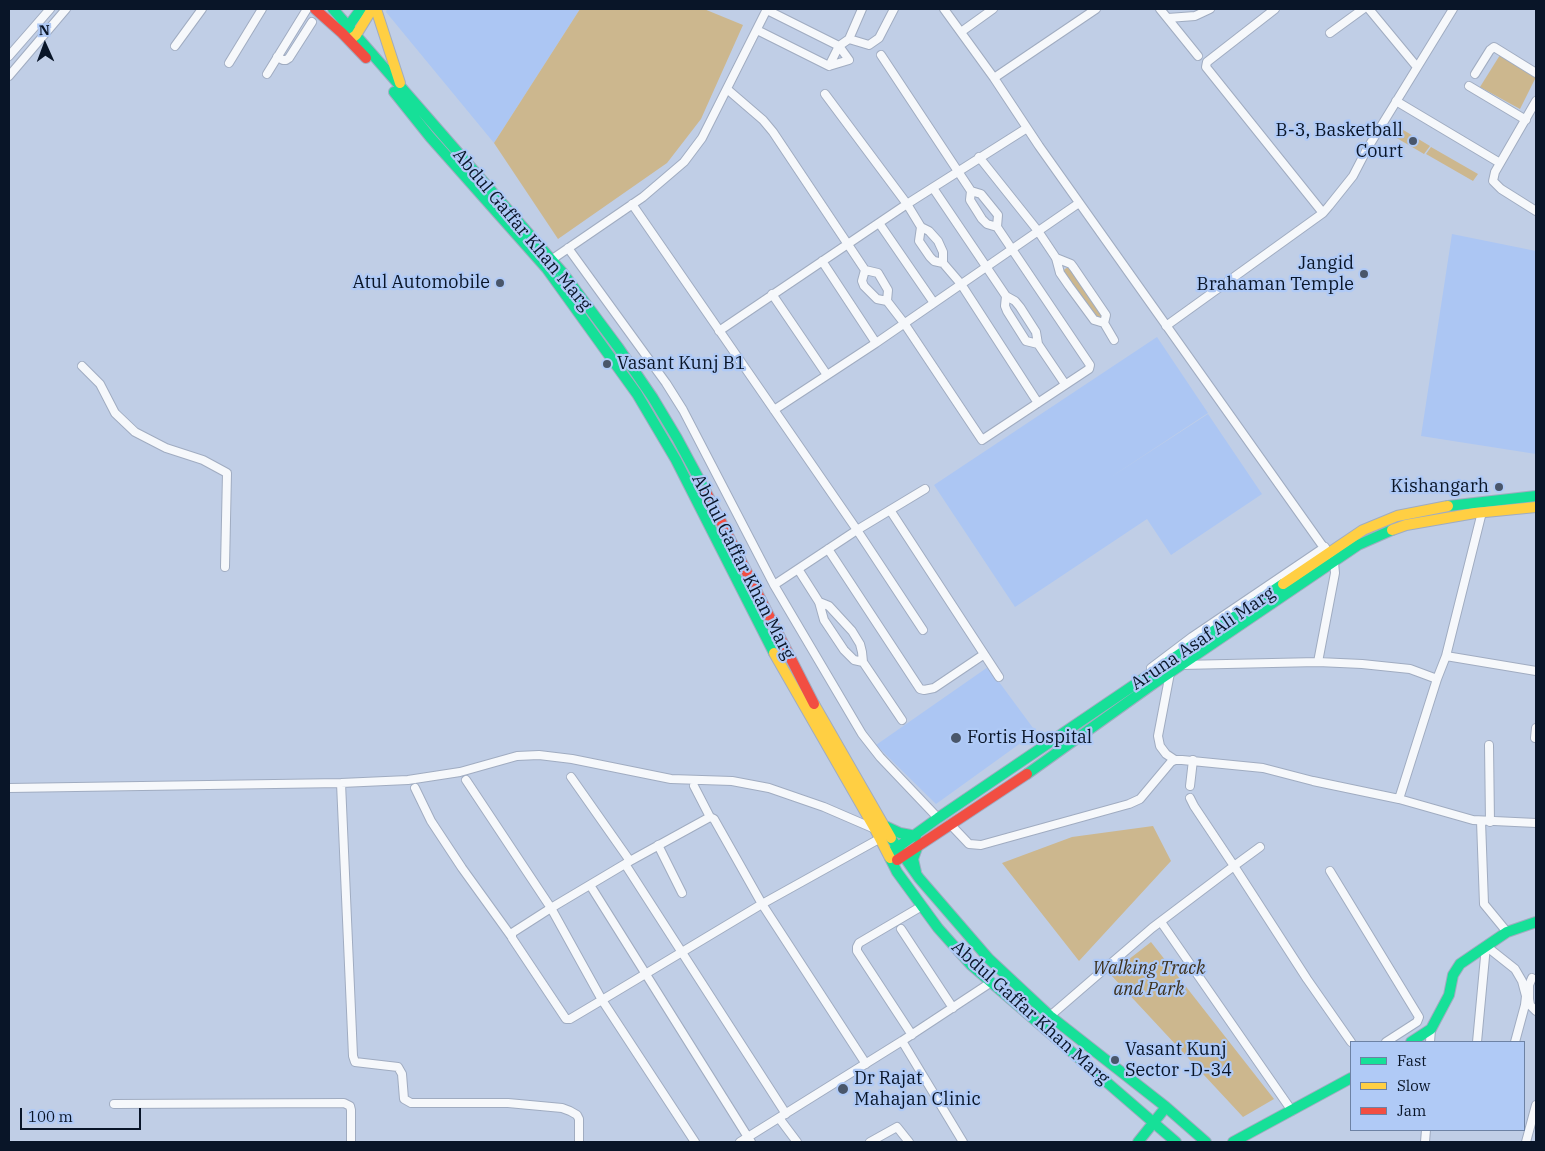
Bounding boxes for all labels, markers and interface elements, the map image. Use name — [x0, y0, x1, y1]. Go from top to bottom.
north arrow — [20, 20, 70, 70]
text: N — [39, 21, 50, 39]
place label: B-3, Basketball Court — [1276, 120, 1403, 162]
marker: B-3, Basketball Court — [1407, 135, 1419, 147]
street label: Abdul Gaffar Khan Marg — [448, 145, 596, 315]
place label: Jangid Brahaman Temple — [1197, 253, 1354, 296]
marker: Jangid Brahaman Temple — [1358, 268, 1370, 280]
place label: Atul Automobile — [352, 272, 490, 294]
marker: Atul Automobile — [494, 277, 506, 289]
place label: Vasant Kunj B1 — [617, 353, 746, 375]
marker: Vasant Kunj B1 — [601, 358, 613, 370]
street label: Abdul Gaffar Khan Marg — [687, 471, 799, 663]
place label: Kishangarh — [1390, 476, 1489, 498]
marker: Kishangarh — [1493, 481, 1505, 493]
street label: Aruna Asaf Ali Marg — [1127, 583, 1279, 695]
place label: Fortis Hospital — [967, 727, 1092, 749]
marker: Fortis Hospital — [949, 731, 963, 745]
street label: Abdul Gaffar Khan Marg — [947, 936, 1113, 1090]
park label: Walking Track and Park — [1092, 958, 1206, 1001]
place label: Vasant Kunj Sector -D-34 — [1125, 1039, 1232, 1082]
legend — [1350, 1041, 1525, 1131]
text: Fast — [1397, 1051, 1427, 1070]
marker: Vasant Kunj Sector -D-34 — [1109, 1054, 1121, 1066]
place label: Dr Rajat Mahajan Clinic — [854, 1068, 981, 1110]
text: Slow — [1397, 1076, 1430, 1095]
marker: Dr Rajat Mahajan Clinic — [836, 1082, 850, 1096]
scale bar — [22, 1098, 144, 1130]
text: Jam — [1397, 1101, 1426, 1120]
text: 100 m — [28, 1107, 73, 1126]

